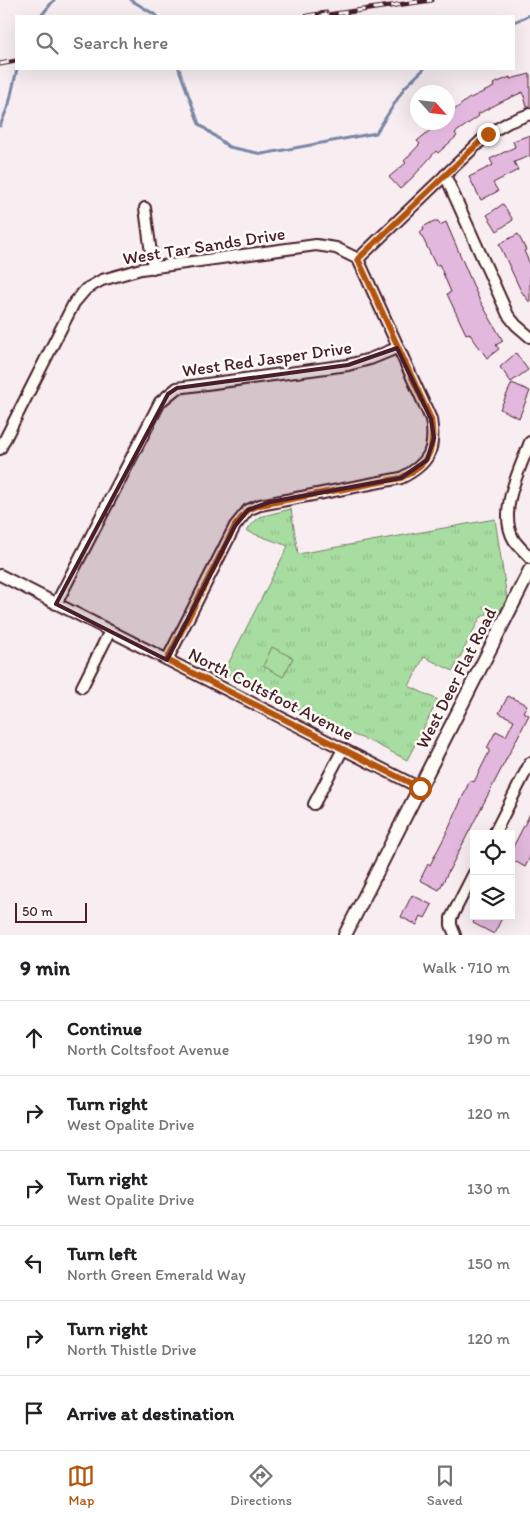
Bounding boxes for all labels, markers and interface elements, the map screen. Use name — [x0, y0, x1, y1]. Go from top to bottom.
search box — [15, 15, 515, 70]
icon: search — [33, 29, 61, 57]
text: Search here — [73, 31, 168, 54]
north arrow — [410, 85, 455, 130]
route end — [477, 123, 500, 146]
street label: West Tar Sands Drive — [121, 222, 287, 270]
street label: West Red Jasper Drive — [181, 336, 353, 382]
street label: West Deer Flat Road — [411, 604, 501, 752]
street label: North Coltsfoot Avenue — [185, 643, 357, 745]
route start — [409, 777, 432, 800]
map controls — [470, 830, 515, 920]
button: locate — [470, 830, 515, 875]
button: layers — [470, 875, 515, 920]
scale bar — [15, 900, 88, 923]
text: 50 m — [22, 903, 53, 920]
text: 9 min — [20, 955, 70, 980]
text: Walk · 710 m — [423, 958, 510, 977]
text: Continue — [67, 1017, 142, 1040]
icon: ahead — [20, 1024, 48, 1052]
text: 190 m — [467, 1029, 510, 1048]
text: North Coltsfoot Avenue — [67, 1040, 229, 1059]
text: Turn right — [67, 1092, 148, 1115]
icon: right — [20, 1099, 48, 1127]
text: 120 m — [467, 1104, 510, 1123]
text: West Opalite Drive — [67, 1115, 194, 1134]
text: Turn right — [67, 1167, 148, 1190]
icon: right — [20, 1174, 48, 1202]
text: 130 m — [467, 1179, 510, 1198]
text: West Opalite Drive — [67, 1190, 194, 1209]
text: Turn left — [67, 1242, 137, 1265]
icon: left — [20, 1249, 48, 1277]
text: 150 m — [467, 1254, 510, 1273]
text: North Green Emerald Way — [67, 1265, 246, 1284]
text: Turn right — [67, 1317, 148, 1340]
icon: right — [20, 1324, 48, 1352]
text: 120 m — [467, 1329, 510, 1348]
text: North Thistle Drive — [67, 1340, 197, 1359]
icon: arrive — [20, 1399, 48, 1427]
text: Arrive at destination — [67, 1402, 234, 1425]
tab: Map — [67, 1462, 95, 1509]
tab: Directions — [230, 1462, 292, 1509]
tab: Saved — [427, 1462, 463, 1509]

